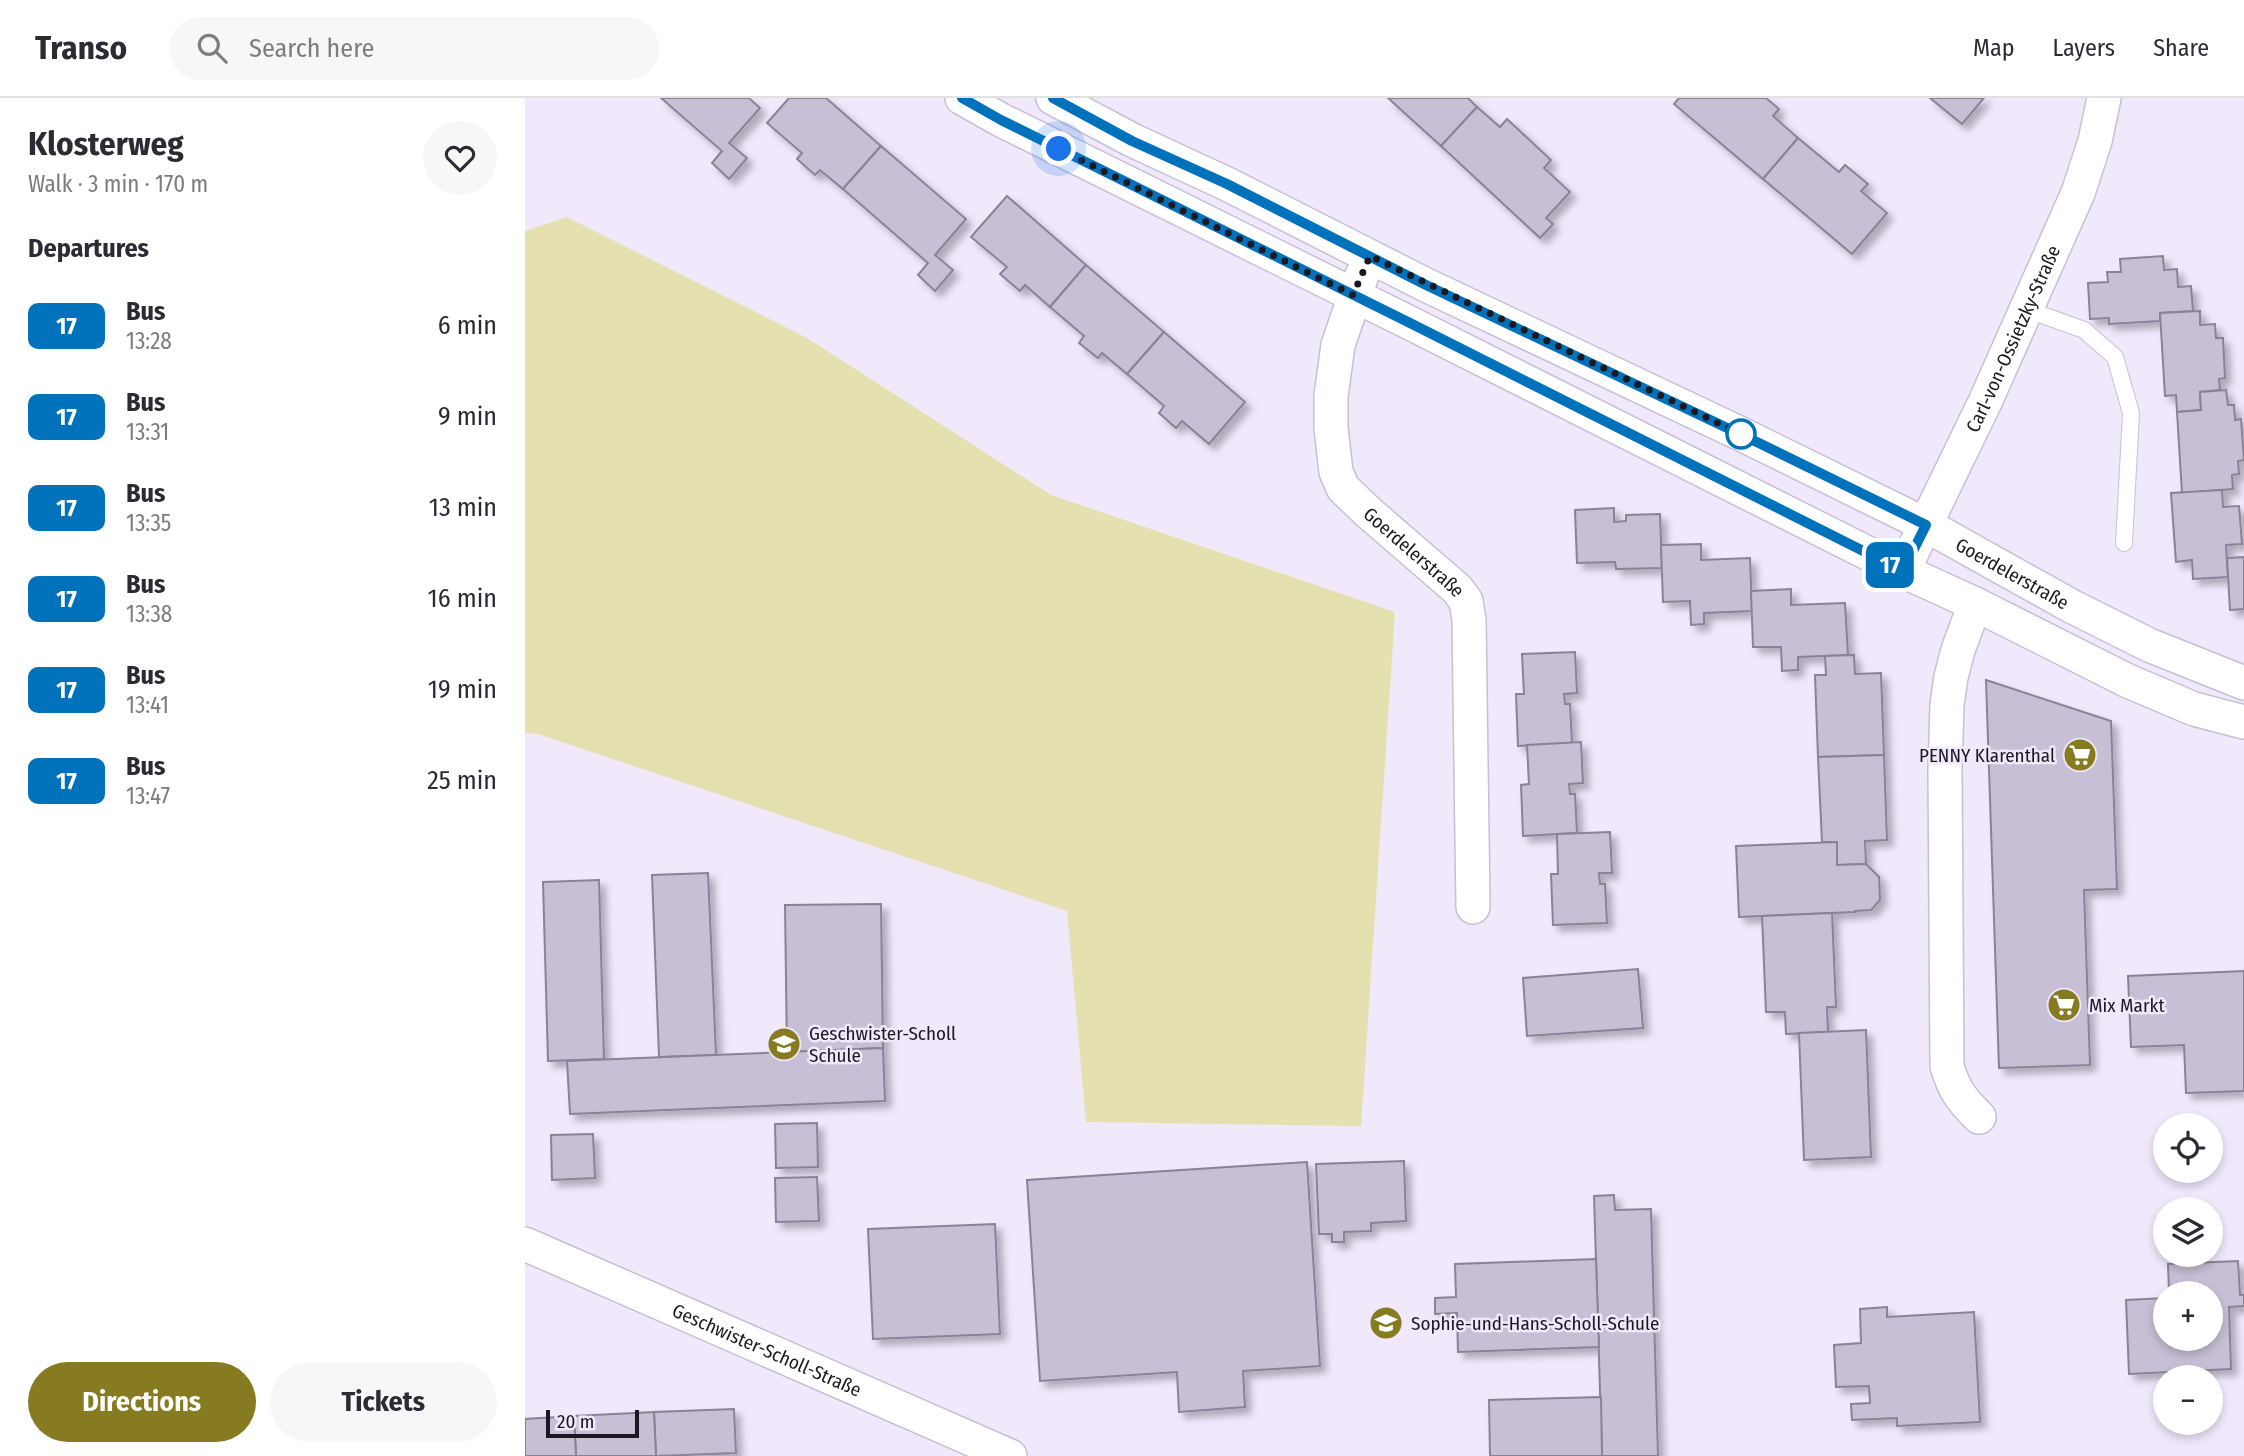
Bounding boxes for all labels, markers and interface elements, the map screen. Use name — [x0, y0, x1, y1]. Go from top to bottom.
search box — [169, 17, 659, 80]
text: Transo — [35, 28, 127, 68]
icon: search — [193, 29, 231, 67]
text: Search here — [249, 33, 374, 64]
text: Map — [1973, 34, 2015, 62]
text: Layers — [2053, 34, 2115, 62]
text: Share — [2153, 34, 2209, 62]
button: heart — [423, 121, 497, 195]
text: Klosterweg — [28, 124, 184, 164]
your location — [1041, 131, 1076, 166]
text: Walk · 3 min · 170 m — [28, 170, 208, 198]
text: Departures — [28, 233, 149, 264]
street label: Carl-von-Ossietzky-Straße — [1961, 242, 2065, 436]
text: Bus — [126, 296, 165, 327]
text: 6 min — [438, 310, 497, 341]
text: 17 — [56, 312, 77, 340]
text: 13:28 — [126, 327, 172, 355]
text: Bus — [126, 387, 165, 418]
text: 9 min — [438, 401, 497, 432]
text: 17 — [56, 403, 77, 431]
text: 13:31 — [126, 418, 169, 446]
unlabelled marker — [1726, 419, 1756, 449]
text: Bus — [126, 478, 165, 509]
text: 13 min — [429, 492, 497, 523]
text: 17 — [56, 494, 77, 522]
street label: Goerdelerstraße — [1359, 502, 1470, 601]
text: 13:35 — [126, 509, 171, 537]
street label: Goerdelerstraße — [1952, 533, 2073, 614]
line badge: 17 — [1859, 542, 1921, 588]
text: 17 — [1880, 551, 1900, 579]
text: Bus — [126, 569, 165, 600]
text: 16 min — [428, 583, 497, 614]
text: 17 — [56, 585, 77, 613]
text: 13:38 — [126, 600, 172, 628]
text: Bus — [126, 660, 165, 691]
text: 19 min — [428, 674, 497, 705]
text: 17 — [56, 676, 77, 704]
text: 13:41 — [126, 691, 169, 719]
supermarket icon: PENNY Klarenthal — [2061, 736, 2099, 774]
place label: PENNY Klarenthal — [1919, 744, 2055, 767]
text: Bus — [126, 751, 165, 782]
text: 25 min — [427, 765, 497, 796]
text: 17 — [56, 767, 77, 795]
text: 13:47 — [126, 782, 170, 810]
supermarket icon: Mix Markt — [2045, 986, 2083, 1024]
place label: Mix Markt — [2089, 994, 2165, 1017]
place label: Geschwister-Scholl Schule — [809, 1022, 956, 1067]
school or university icon: Geschwister-Scholl Schule — [765, 1025, 803, 1063]
map controls — [2153, 1113, 2223, 1435]
button: locate — [2153, 1113, 2223, 1183]
button: layers — [2153, 1197, 2223, 1267]
button: + — [2153, 1281, 2223, 1351]
street label: Geschwister-Scholl-Straße — [669, 1298, 865, 1401]
school or university icon: Sophie-und-Hans-Scholl-Schule — [1367, 1304, 1405, 1342]
place label: Sophie-und-Hans-Scholl-Schule — [1411, 1312, 1659, 1335]
button: Directions — [28, 1362, 256, 1442]
button: Tickets — [270, 1362, 497, 1442]
button: − — [2153, 1365, 2223, 1435]
scale bar — [546, 1407, 639, 1439]
text: 20 m — [557, 1410, 594, 1433]

